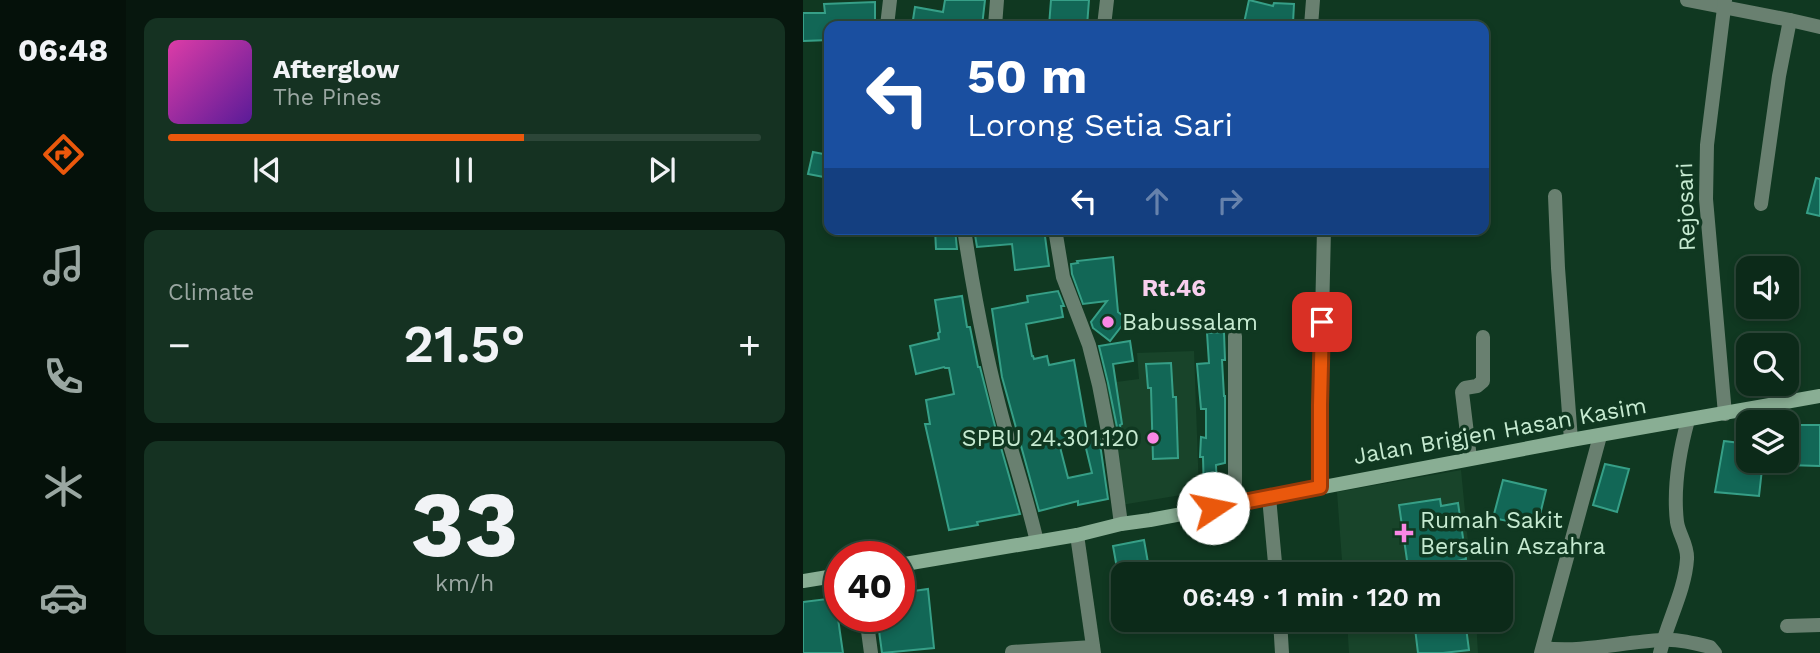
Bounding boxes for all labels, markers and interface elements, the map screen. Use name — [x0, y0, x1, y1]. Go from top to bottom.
text: 06:48 — [18, 31, 108, 69]
text: 50 m — [967, 47, 1087, 105]
icon: left — [852, 49, 943, 140]
text: Afterglow — [273, 54, 399, 84]
text: The Pines — [273, 84, 382, 111]
text: Lorong Setia Sari — [967, 106, 1233, 144]
icon: directions — [39, 130, 88, 179]
icon: previous — [248, 151, 286, 189]
icon: pause — [445, 151, 483, 189]
icon: next — [643, 151, 681, 189]
street label: Rejosari — [1671, 162, 1701, 252]
icon: left — [1065, 182, 1103, 220]
icon: ahead — [1138, 182, 1176, 220]
icon: right — [1211, 182, 1249, 220]
icon: music — [39, 241, 88, 290]
map controls — [1736, 256, 1799, 473]
button: sound — [1736, 256, 1799, 319]
district label: Rt.46 — [1142, 274, 1206, 302]
text: Climate — [168, 279, 254, 306]
pin — [1292, 292, 1352, 352]
icon: arrive — [1303, 303, 1341, 341]
place label: Babussalam — [1122, 309, 1258, 336]
text: 21.5° — [403, 314, 526, 375]
marker: Babussalam — [1100, 314, 1116, 330]
text: − — [168, 323, 191, 367]
text: + — [738, 323, 761, 367]
button: search — [1736, 333, 1799, 396]
icon: phone — [39, 352, 88, 401]
street label: Jalan Brigjen Hasan Kasim — [1351, 392, 1649, 470]
button: layers — [1736, 410, 1799, 473]
place label: SPBU 24.301.120 — [962, 425, 1139, 452]
marker: SPBU 24.301.120 — [1145, 430, 1161, 446]
icon: climate — [39, 462, 88, 511]
text: 33 — [411, 471, 518, 578]
position arrow — [1176, 471, 1250, 545]
place label: Rumah Sakit Bersalin Aszahra — [1420, 507, 1605, 560]
marker: Rumah Sakit Bersalin Aszahra — [1394, 523, 1414, 543]
speed limit sign: 40 — [824, 541, 915, 632]
text: km/h — [435, 570, 494, 597]
icon: car — [39, 573, 88, 622]
text: 06:49 · 1 min · 120 m — [1182, 582, 1442, 612]

